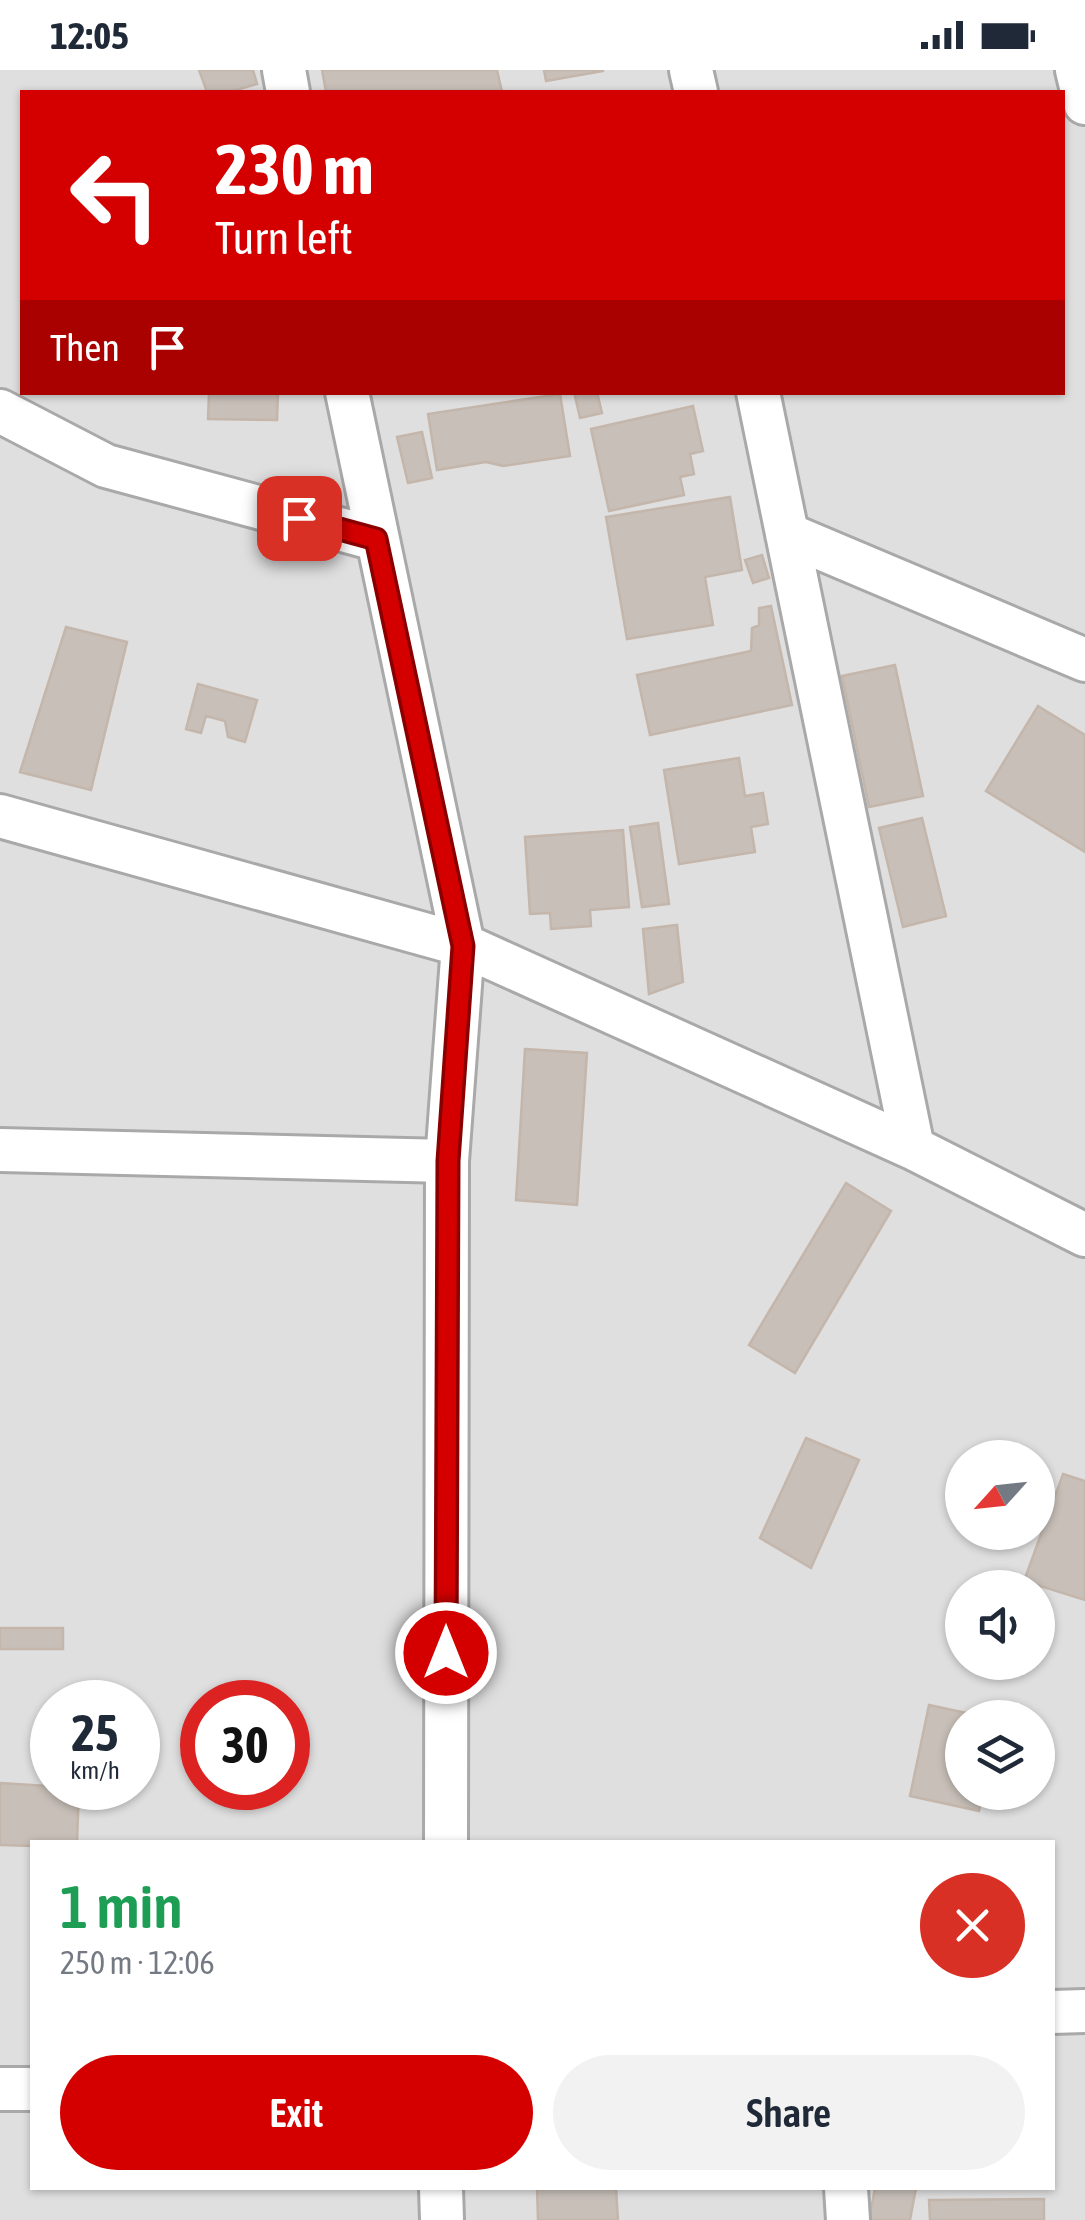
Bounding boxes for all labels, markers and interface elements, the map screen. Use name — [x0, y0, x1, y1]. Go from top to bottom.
text: 12:05 — [50, 14, 129, 57]
text: 230 m — [215, 129, 374, 209]
icon: left — [50, 130, 180, 260]
text: Turn left — [215, 212, 353, 264]
icon: arrive — [140, 320, 195, 375]
text: Then — [50, 326, 120, 369]
pin — [257, 476, 342, 561]
icon: arrive — [272, 491, 327, 546]
north arrow — [945, 1440, 1055, 1550]
map controls — [945, 1440, 1055, 1810]
button: sound — [945, 1570, 1055, 1680]
position arrow — [394, 1601, 498, 1705]
speed limit sign: 30 — [180, 1680, 310, 1810]
button: layers — [945, 1700, 1055, 1810]
text: 25 — [71, 1704, 118, 1762]
text: km/h — [70, 1756, 120, 1784]
text: 1 min — [60, 1872, 183, 1941]
button: close — [920, 1873, 1025, 1978]
text: 250 m · 12:06 — [60, 1944, 215, 1981]
button: Exit — [60, 2055, 533, 2170]
button: Share — [553, 2055, 1025, 2170]

